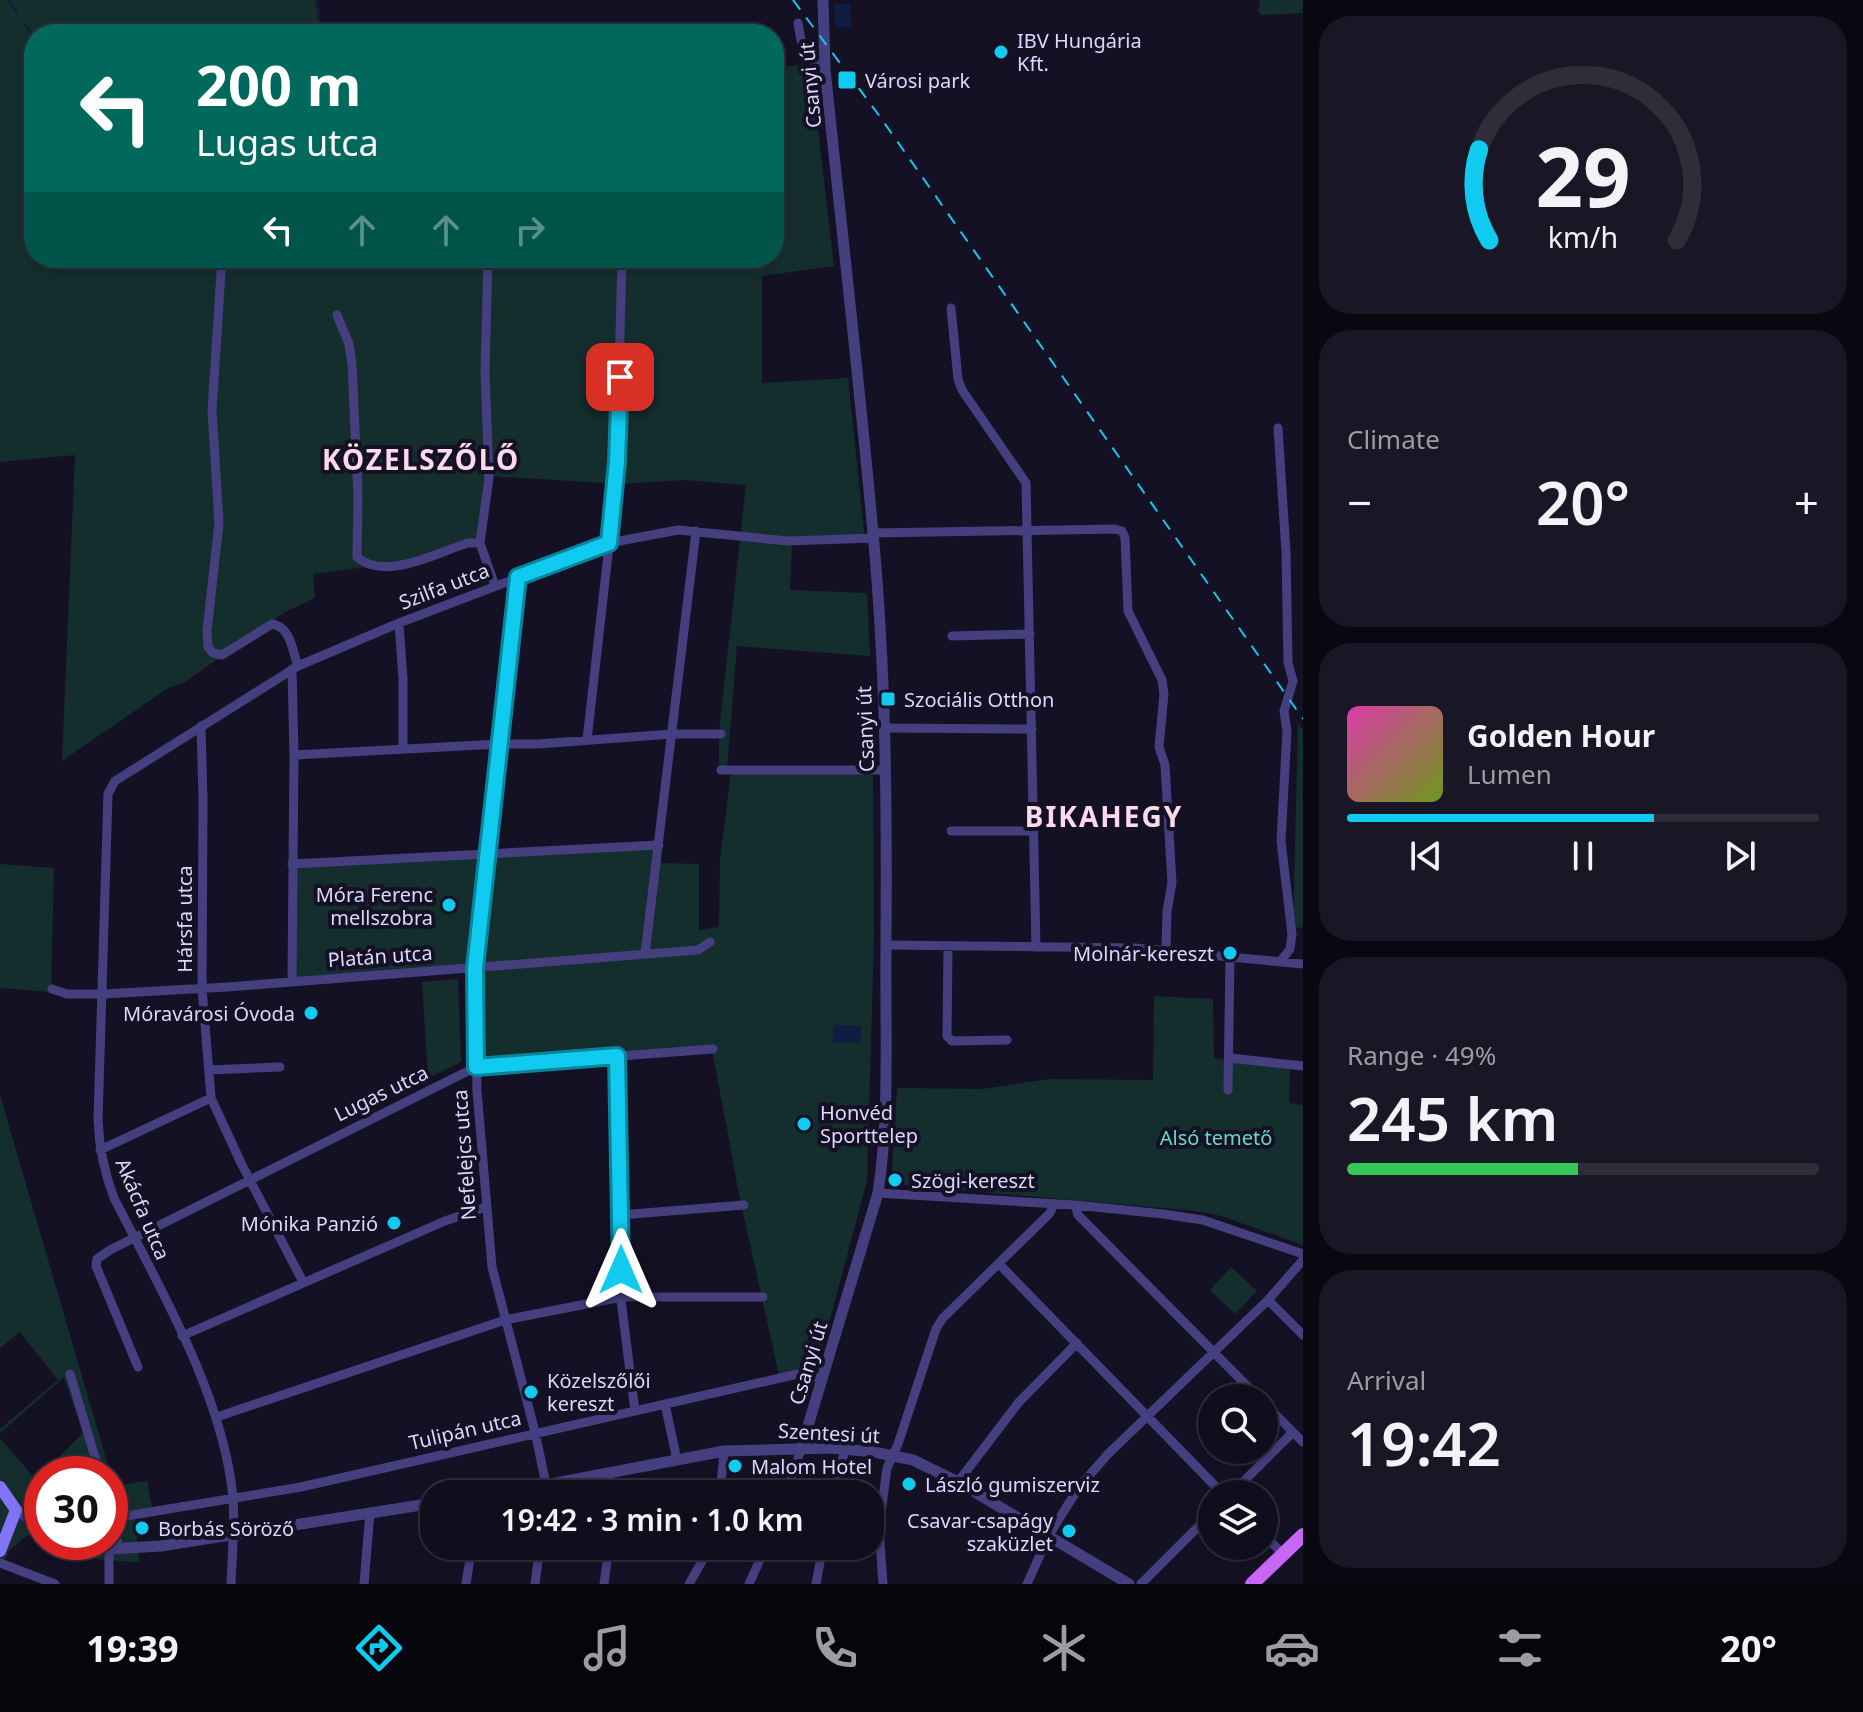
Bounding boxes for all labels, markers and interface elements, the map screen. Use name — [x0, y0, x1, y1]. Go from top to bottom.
place label: IBV Hungária Kft. — [1017, 27, 1142, 77]
street label: Csanyi út — [793, 41, 827, 129]
marker: IBV Hungária Kft. — [992, 43, 1010, 61]
text: 200 m — [196, 46, 361, 122]
icon: left — [64, 56, 168, 160]
place label: Városi park — [865, 67, 970, 94]
marker: Városi park — [836, 69, 858, 91]
text: 29 — [1535, 117, 1631, 230]
text: Lugas utca — [196, 118, 379, 167]
icon: left — [256, 208, 300, 252]
icon: ahead — [340, 208, 384, 252]
icon: ahead — [424, 208, 468, 252]
icon: right — [508, 208, 552, 252]
text: km/h — [1548, 217, 1618, 256]
pin — [586, 343, 654, 411]
icon: arrive — [598, 355, 642, 399]
text: Climate — [1347, 421, 1440, 457]
district label: KÖZELSZŐLŐ — [322, 440, 520, 478]
text: 20° — [1536, 461, 1630, 543]
text: − — [1347, 472, 1372, 532]
text: + — [1794, 472, 1819, 532]
street label: Szilfa utca — [395, 556, 493, 616]
street label: Csanyi út — [850, 686, 880, 772]
place label: Szociális Otthon — [904, 686, 1054, 713]
marker: Szociális Otthon — [879, 690, 897, 708]
text: Golden Hour — [1467, 715, 1655, 756]
text: Lumen — [1467, 756, 1552, 792]
district label: BIKAHEGY — [1025, 797, 1183, 835]
icon: previous — [1404, 834, 1448, 878]
icon: pause — [1561, 834, 1605, 878]
icon: next — [1718, 834, 1762, 878]
street label: Hársfa utca — [171, 865, 198, 973]
place label: Móra Ferenc mellszobra — [316, 881, 433, 931]
marker: Móra Ferenc mellszobra — [440, 896, 458, 914]
street label: Platán utca — [327, 939, 433, 973]
place label: Molnár-kereszt — [1073, 940, 1214, 967]
marker: Molnár-kereszt — [1221, 944, 1239, 962]
place label: Móravárosi Óvoda — [123, 1000, 295, 1027]
marker: Móravárosi Óvoda — [302, 1004, 320, 1022]
text: Range · 49% — [1347, 1037, 1496, 1073]
street label: Lugas utca — [329, 1059, 433, 1127]
text: 245 km — [1347, 1077, 1558, 1159]
street label: Nefelejcs utca — [446, 1089, 482, 1221]
place label: Honvéd Sporttelep — [820, 1099, 918, 1149]
marker: Honvéd Sporttelep — [795, 1115, 813, 1133]
park label: Alsó temető — [1160, 1124, 1272, 1151]
street label: Akácfa utca — [109, 1154, 177, 1264]
place label: Szögi-kereszt — [911, 1167, 1035, 1194]
marker: Szögi-kereszt — [886, 1171, 904, 1189]
place label: Mónika Panzió — [241, 1210, 378, 1237]
marker: Mónika Panzió — [385, 1214, 403, 1232]
position arrow — [579, 1228, 663, 1312]
street label: Csanyi út — [783, 1318, 833, 1408]
text: Arrival — [1347, 1362, 1426, 1398]
place label: Közelszőlői kereszt — [547, 1367, 651, 1417]
marker: Közelszőlői kereszt — [522, 1383, 540, 1401]
map controls — [1198, 1384, 1278, 1560]
button: search — [1198, 1384, 1278, 1464]
text: 19:42 — [1347, 1402, 1501, 1484]
street label: Tulipán utca — [406, 1404, 524, 1456]
street label: Szentesi út — [777, 1417, 881, 1449]
place label: Malom Hotel — [751, 1453, 872, 1480]
speed limit sign: 30 — [24, 1456, 128, 1560]
marker: Malom Hotel — [726, 1457, 744, 1475]
place label: László gumiszerviz — [925, 1471, 1100, 1498]
marker: László gumiszerviz — [900, 1475, 918, 1493]
button: layers — [1198, 1480, 1278, 1560]
text: 19:42 · 3 min · 1.0 km — [501, 1499, 803, 1540]
place label: Csavar-csapágy szaküzlet — [907, 1507, 1054, 1557]
place label: Borbás Söröző — [158, 1515, 294, 1542]
marker: Borbás Söröző — [133, 1519, 151, 1537]
marker: Csavar-csapágy szaküzlet — [1060, 1522, 1078, 1540]
icon: directions — [351, 1620, 407, 1676]
icon: music — [579, 1620, 635, 1676]
icon: phone — [807, 1620, 863, 1676]
icon: climate — [1036, 1620, 1092, 1676]
icon: car — [1264, 1620, 1320, 1676]
icon: filters — [1492, 1620, 1548, 1676]
text: 19:39 — [86, 1624, 179, 1673]
text: 20° — [1720, 1624, 1777, 1673]

